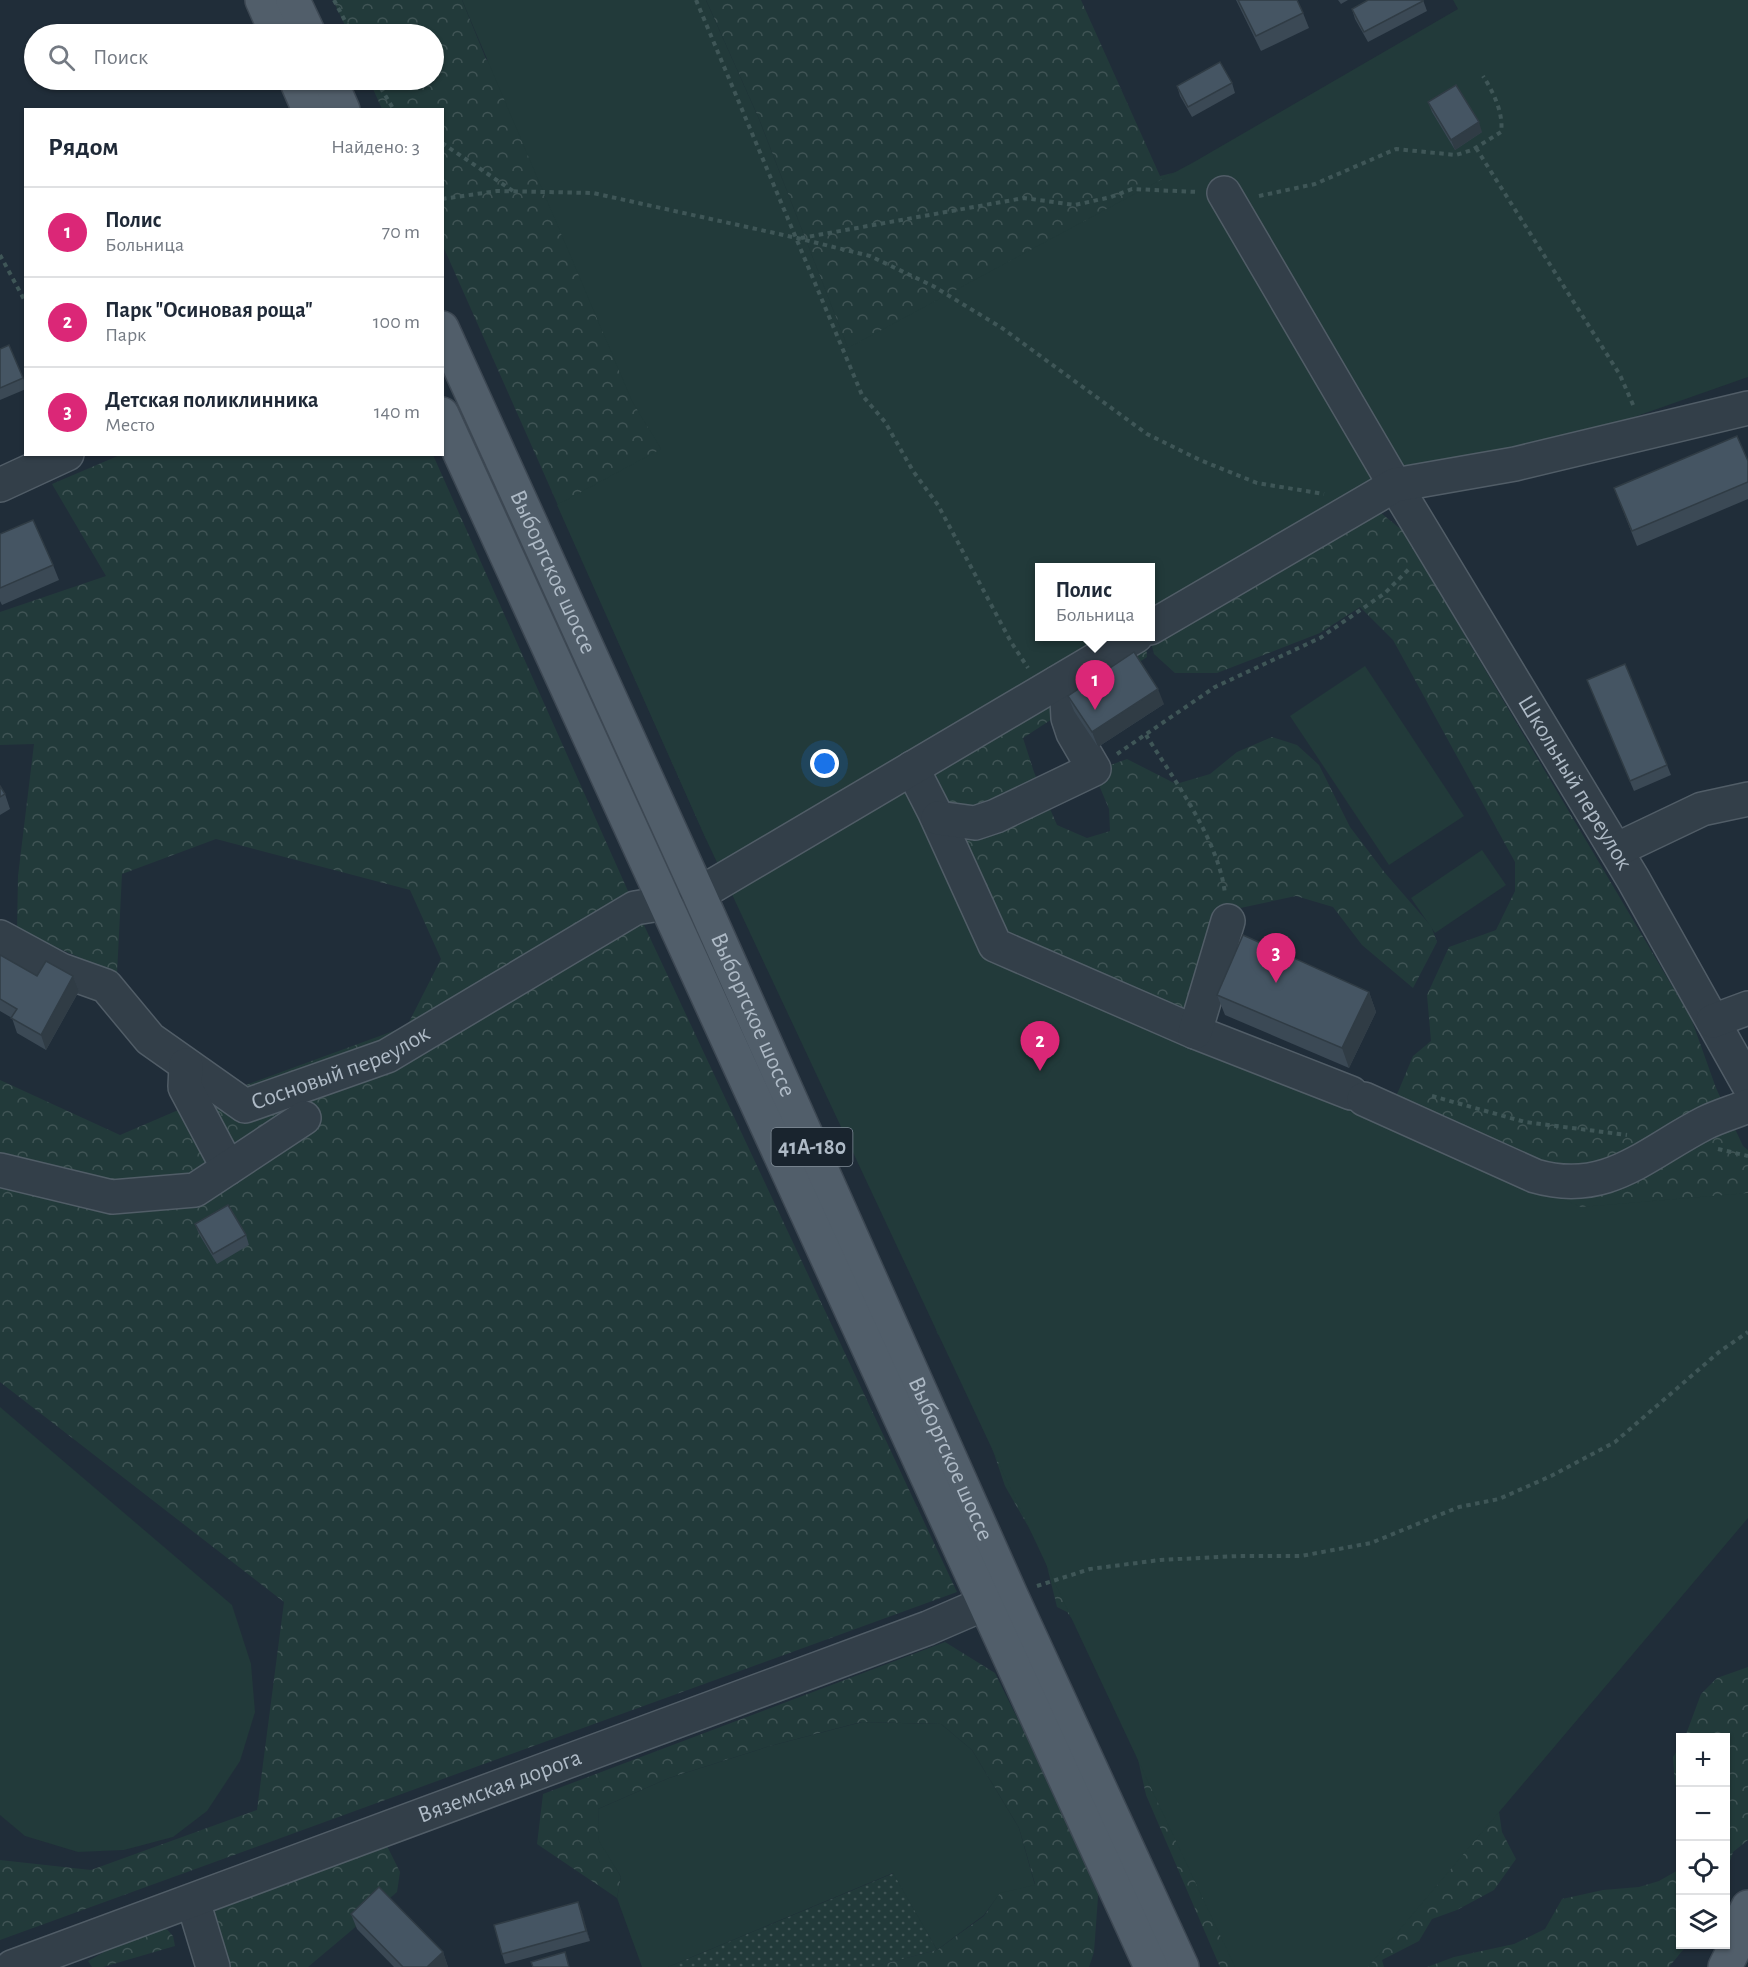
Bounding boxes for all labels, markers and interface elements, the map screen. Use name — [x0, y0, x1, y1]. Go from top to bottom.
search box — [24, 24, 444, 90]
icon: search — [45, 41, 78, 74]
text: Поиск — [93, 46, 148, 68]
text: Рядом — [48, 134, 119, 160]
text: Найдено: 3 — [331, 137, 420, 157]
text: Полис — [105, 209, 162, 231]
text: 1 — [64, 222, 71, 242]
text: 70 m — [382, 222, 420, 242]
text: Больница — [105, 235, 184, 255]
text: Парк "Осиновая роща" — [105, 299, 313, 321]
text: 2 — [63, 312, 72, 332]
text: 100 m — [373, 312, 420, 332]
text: Парк — [105, 325, 146, 345]
text: Детская поликлинника — [105, 389, 319, 411]
text: 3 — [63, 402, 72, 422]
text: 140 m — [374, 402, 420, 422]
text: Место — [105, 415, 155, 435]
street label: Выборгское шоссе — [505, 486, 600, 658]
popup — [1035, 563, 1155, 641]
text: Полис — [1055, 579, 1112, 601]
text: Больница — [1055, 605, 1135, 625]
pin: 1 — [1076, 660, 1114, 710]
street label: Школьный переулок — [1513, 691, 1636, 874]
your location — [810, 749, 839, 778]
street label: Выборгское шоссе — [706, 929, 800, 1101]
pin: 3 — [1256, 934, 1296, 983]
street label: Сосновый переулок — [248, 1021, 434, 1115]
pin: 2 — [1020, 1022, 1060, 1071]
road number: 41А-180 — [772, 1128, 852, 1166]
street label: Выборгское шоссе — [903, 1373, 997, 1545]
map controls — [1676, 1733, 1730, 1949]
button: + — [1676, 1733, 1730, 1787]
street label: Вяземская дорога — [415, 1745, 585, 1828]
button: − — [1676, 1787, 1730, 1841]
button: locate — [1676, 1841, 1730, 1895]
button: layers — [1676, 1895, 1730, 1949]

